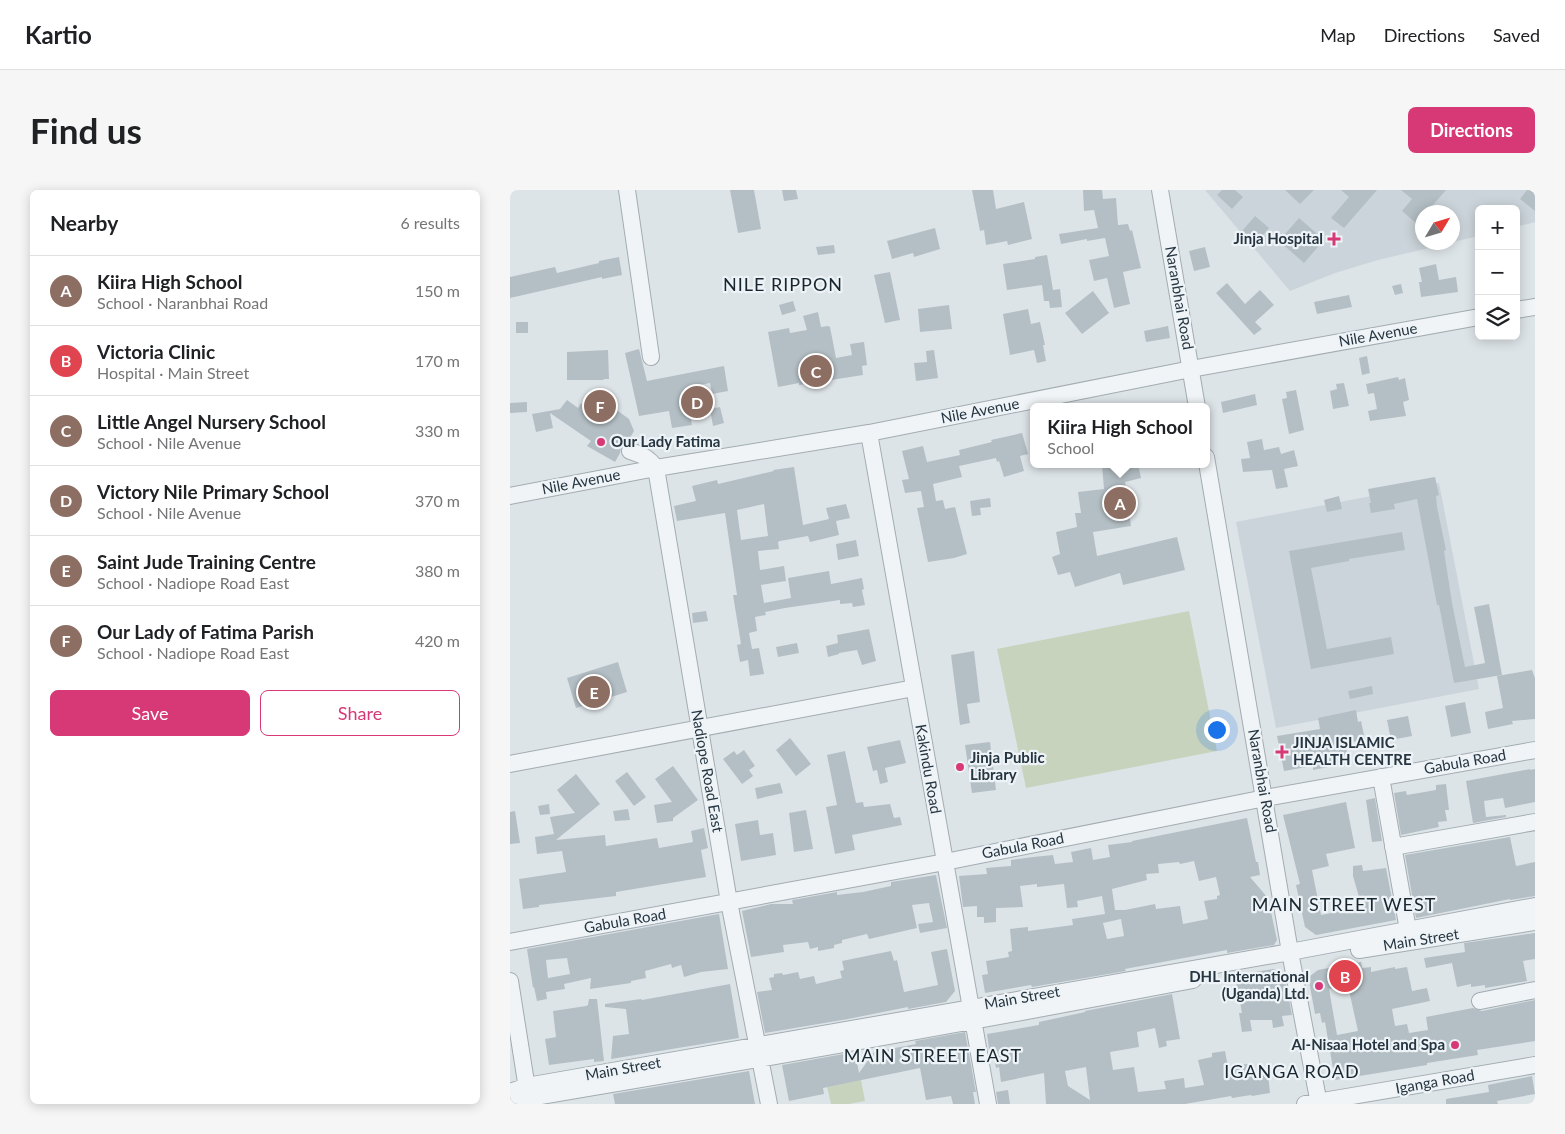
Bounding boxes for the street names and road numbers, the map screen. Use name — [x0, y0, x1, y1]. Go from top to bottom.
street label: Naranbhai Road — [1162, 245, 1198, 351]
street label: Nile Avenue — [1337, 318, 1419, 350]
street label: Nile Avenue — [939, 394, 1021, 426]
street label: Nile Avenue — [540, 465, 622, 497]
street label: Nadiope Road East — [688, 708, 728, 834]
street label: Kakindu Road — [912, 723, 946, 815]
street label: Naranbhai Road — [1245, 728, 1281, 834]
street label: Gabula Road — [1422, 745, 1507, 777]
street label: Gabula Road — [980, 828, 1065, 862]
street label: Gabula Road — [582, 904, 667, 936]
street label: Main Street — [1382, 924, 1461, 954]
street label: Main Street — [983, 981, 1062, 1013]
street label: Main Street — [584, 1052, 663, 1084]
street label: Iganga Road — [1394, 1065, 1476, 1097]

